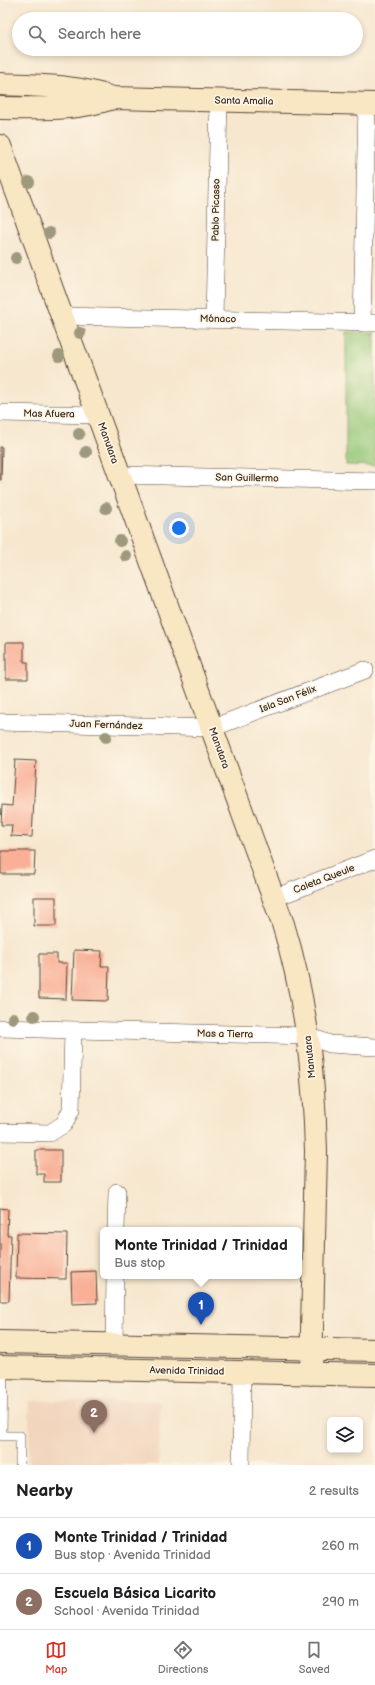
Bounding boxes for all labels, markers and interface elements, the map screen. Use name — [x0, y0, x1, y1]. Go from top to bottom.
search box — [12, 12, 363, 56]
icon: search — [26, 23, 48, 45]
text: Search here — [58, 25, 141, 44]
street label: Santa Amalia — [215, 94, 274, 108]
street label: Pablo Picasso — [209, 178, 223, 242]
street label: Mónaco — [200, 313, 237, 325]
street label: Mas Afuera — [23, 408, 75, 420]
street label: Manutara — [95, 421, 121, 466]
street label: San Guillermo — [215, 471, 279, 485]
your location — [169, 518, 189, 538]
street label: Isla San Félix — [258, 683, 318, 715]
street label: Juan Fernández — [69, 718, 143, 732]
street label: Manutara — [206, 726, 232, 771]
street label: Caleta Queule — [292, 862, 357, 896]
street label: Mas a Tierra — [197, 1028, 254, 1040]
street label: Manutara — [302, 1035, 318, 1079]
popup — [100, 1227, 302, 1279]
text: Monte Trinidad / Trinidad — [114, 1236, 288, 1255]
text: Bus stop — [114, 1255, 165, 1271]
pin: 1 — [188, 1292, 214, 1325]
street label: Avenida Trinidad — [149, 1364, 225, 1378]
pin: 2 — [81, 1400, 107, 1433]
map controls — [327, 1417, 363, 1453]
button: layers — [327, 1417, 363, 1453]
text: Nearby — [16, 1481, 73, 1501]
text: 2 results — [309, 1483, 359, 1499]
text: Monte Trinidad / Trinidad — [54, 1528, 227, 1547]
text: 1 — [26, 1538, 32, 1554]
text: 260 m — [321, 1538, 359, 1554]
text: Bus stop · Avenida Trinidad — [54, 1547, 211, 1563]
text: Escuela Básica Licarito — [54, 1584, 216, 1603]
text: 2 — [25, 1594, 33, 1610]
text: 290 m — [322, 1594, 359, 1610]
text: School · Avenida Trinidad — [54, 1603, 199, 1619]
tab: Map — [45, 1639, 67, 1676]
tab: Directions — [158, 1639, 208, 1676]
tab: Saved — [299, 1639, 330, 1676]

